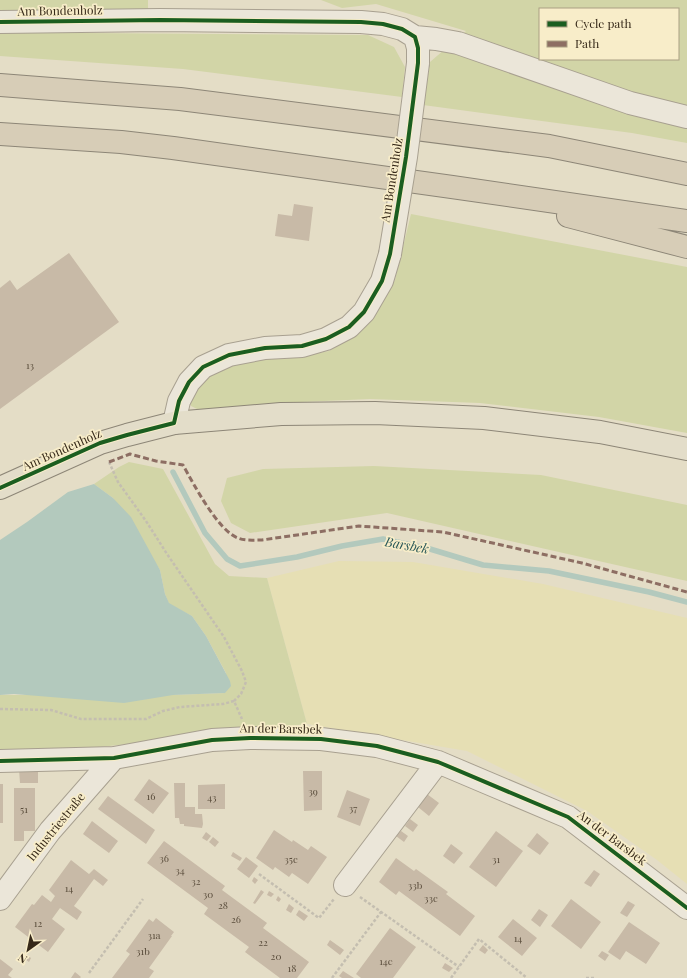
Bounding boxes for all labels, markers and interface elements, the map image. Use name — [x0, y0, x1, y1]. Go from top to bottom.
street label: Am Bondenholz — [16, 1, 103, 19]
legend — [539, 8, 679, 60]
text: Cycle path — [575, 15, 632, 31]
text: Path — [575, 35, 599, 51]
street label: Am Bondenholz — [376, 136, 406, 224]
house number: 13 — [26, 358, 35, 372]
street label: Am Bondenholz — [18, 424, 104, 474]
water label: Barsbek — [383, 532, 431, 557]
street label: An der Barsbek — [239, 719, 323, 737]
house number: 39 — [308, 784, 318, 798]
street label: Industriestraße — [23, 789, 88, 864]
house number: 16 — [147, 789, 155, 803]
house number: 43 — [207, 790, 217, 804]
house number: 37 — [349, 801, 357, 815]
house number: 51 — [20, 802, 28, 816]
street label: An der Barsbek — [574, 805, 651, 869]
house number: 36 — [159, 851, 169, 865]
house number: 35c — [284, 852, 298, 866]
house number: 31 — [492, 852, 500, 866]
house number: 34 — [175, 863, 185, 877]
house number: 32 — [191, 874, 201, 888]
house number: 33b — [408, 878, 423, 892]
house number: 14 — [65, 881, 73, 895]
house number: 30 — [203, 887, 213, 901]
house number: 33c — [424, 891, 438, 905]
house number: 28 — [218, 898, 228, 912]
house number: 26 — [231, 912, 241, 926]
house number: 12 — [34, 916, 42, 930]
house number: 31a — [147, 928, 161, 942]
north arrow — [8, 930, 48, 970]
house number: 14 — [514, 931, 522, 945]
house number: 22 — [258, 935, 268, 949]
house number: 31b — [136, 944, 150, 958]
house number: 20 — [271, 949, 281, 963]
text: N — [15, 950, 30, 967]
house number: 14e — [379, 954, 393, 968]
house number: 18 — [288, 961, 296, 975]

